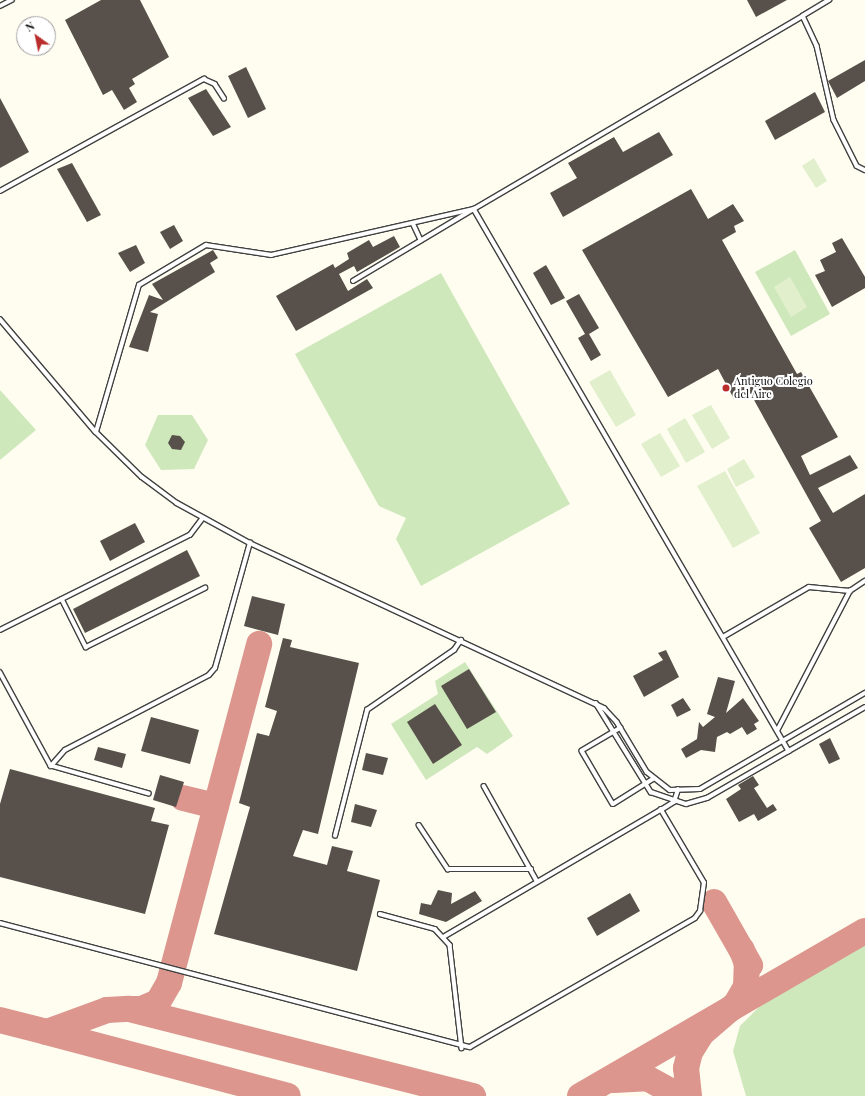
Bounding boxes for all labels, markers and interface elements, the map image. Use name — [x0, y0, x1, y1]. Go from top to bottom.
north arrow — [16, 16, 56, 56]
text: N — [22, 18, 37, 35]
place label: Antiguo Colegio del Aire — [734, 375, 813, 401]
marker: Antiguo Colegio del Aire — [721, 383, 731, 393]

